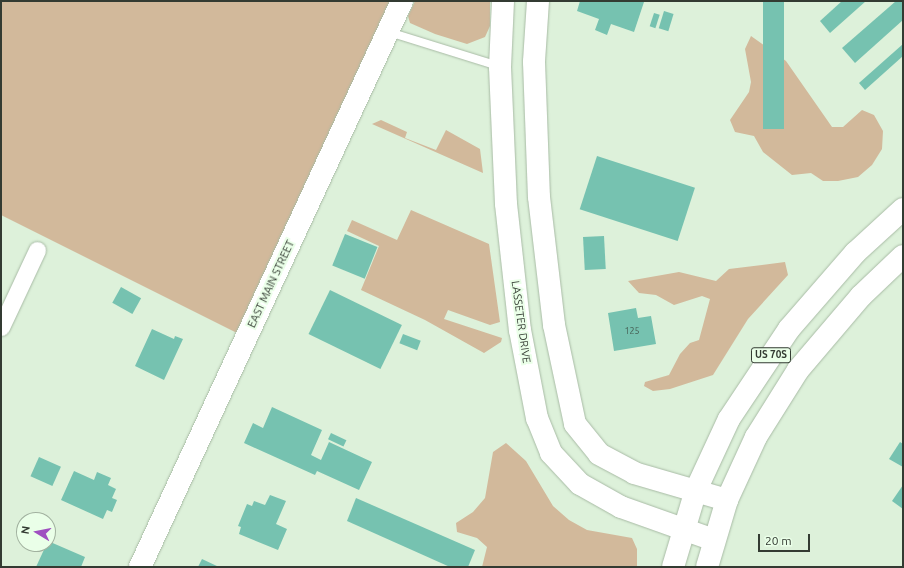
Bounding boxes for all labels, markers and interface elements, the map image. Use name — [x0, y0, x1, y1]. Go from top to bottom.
street label: EAST MAIN STREET — [245, 238, 297, 330]
street label: LASSETER DRIVE — [509, 280, 533, 364]
house number: 125 — [624, 326, 640, 336]
road number: US 70S — [750, 347, 792, 363]
north arrow — [16, 512, 56, 552]
text: N — [19, 525, 32, 535]
scale bar — [760, 526, 812, 552]
text: 20 m — [765, 534, 792, 547]

